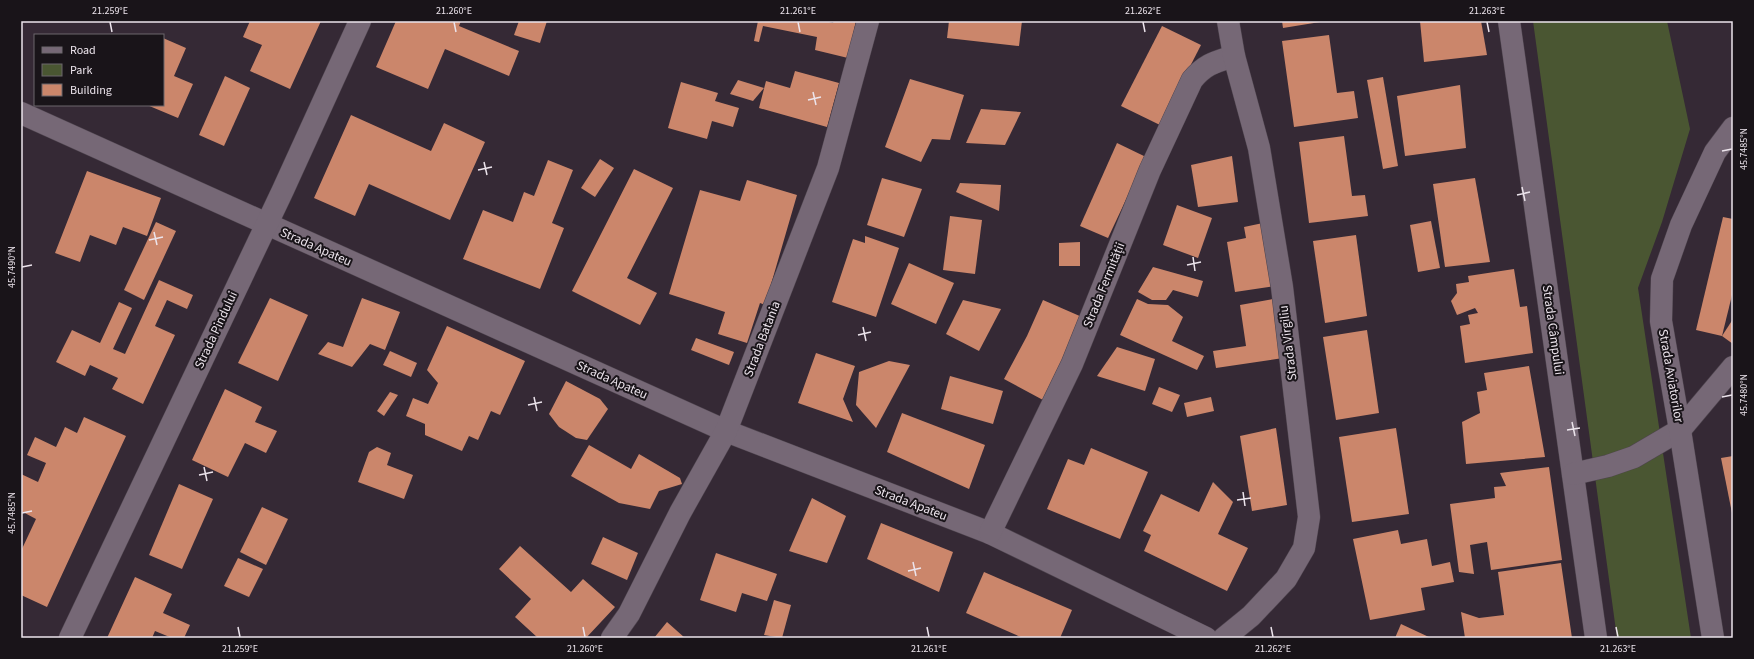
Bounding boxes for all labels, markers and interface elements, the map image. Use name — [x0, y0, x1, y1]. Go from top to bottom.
text: 21.259°E — [92, 4, 128, 18]
text: 21.260°E — [436, 4, 472, 18]
text: 21.261°E — [780, 4, 816, 18]
text: 21.262°E — [1125, 4, 1161, 18]
text: 21.263°E — [1469, 4, 1505, 18]
legend — [34, 34, 164, 106]
text: Road — [70, 42, 96, 59]
text: Park — [70, 62, 92, 79]
text: Building — [70, 82, 112, 99]
text: 45.7485°N — [1737, 128, 1751, 170]
street label: Strada Apateu — [277, 223, 355, 271]
street label: Strada Fermității — [1079, 240, 1129, 330]
text: 45.7490°N — [5, 246, 19, 288]
street label: Strada Câmpului — [1538, 284, 1568, 376]
street label: Strada Pindului — [190, 288, 242, 372]
street label: Strada Batania — [739, 299, 785, 379]
street label: Strada Virgiliu — [1274, 304, 1302, 382]
street label: Strada Aviatorilor — [1654, 328, 1688, 425]
street label: Strada Apateu — [573, 356, 651, 404]
text: 45.7480°N — [1737, 374, 1751, 416]
street label: Strada Apateu — [872, 481, 950, 525]
text: 45.7485°N — [5, 492, 19, 534]
text: 21.259°E — [222, 642, 258, 656]
text: 21.260°E — [567, 642, 603, 656]
text: 21.261°E — [911, 642, 947, 656]
text: 21.262°E — [1255, 642, 1291, 656]
text: 21.263°E — [1600, 642, 1636, 656]

